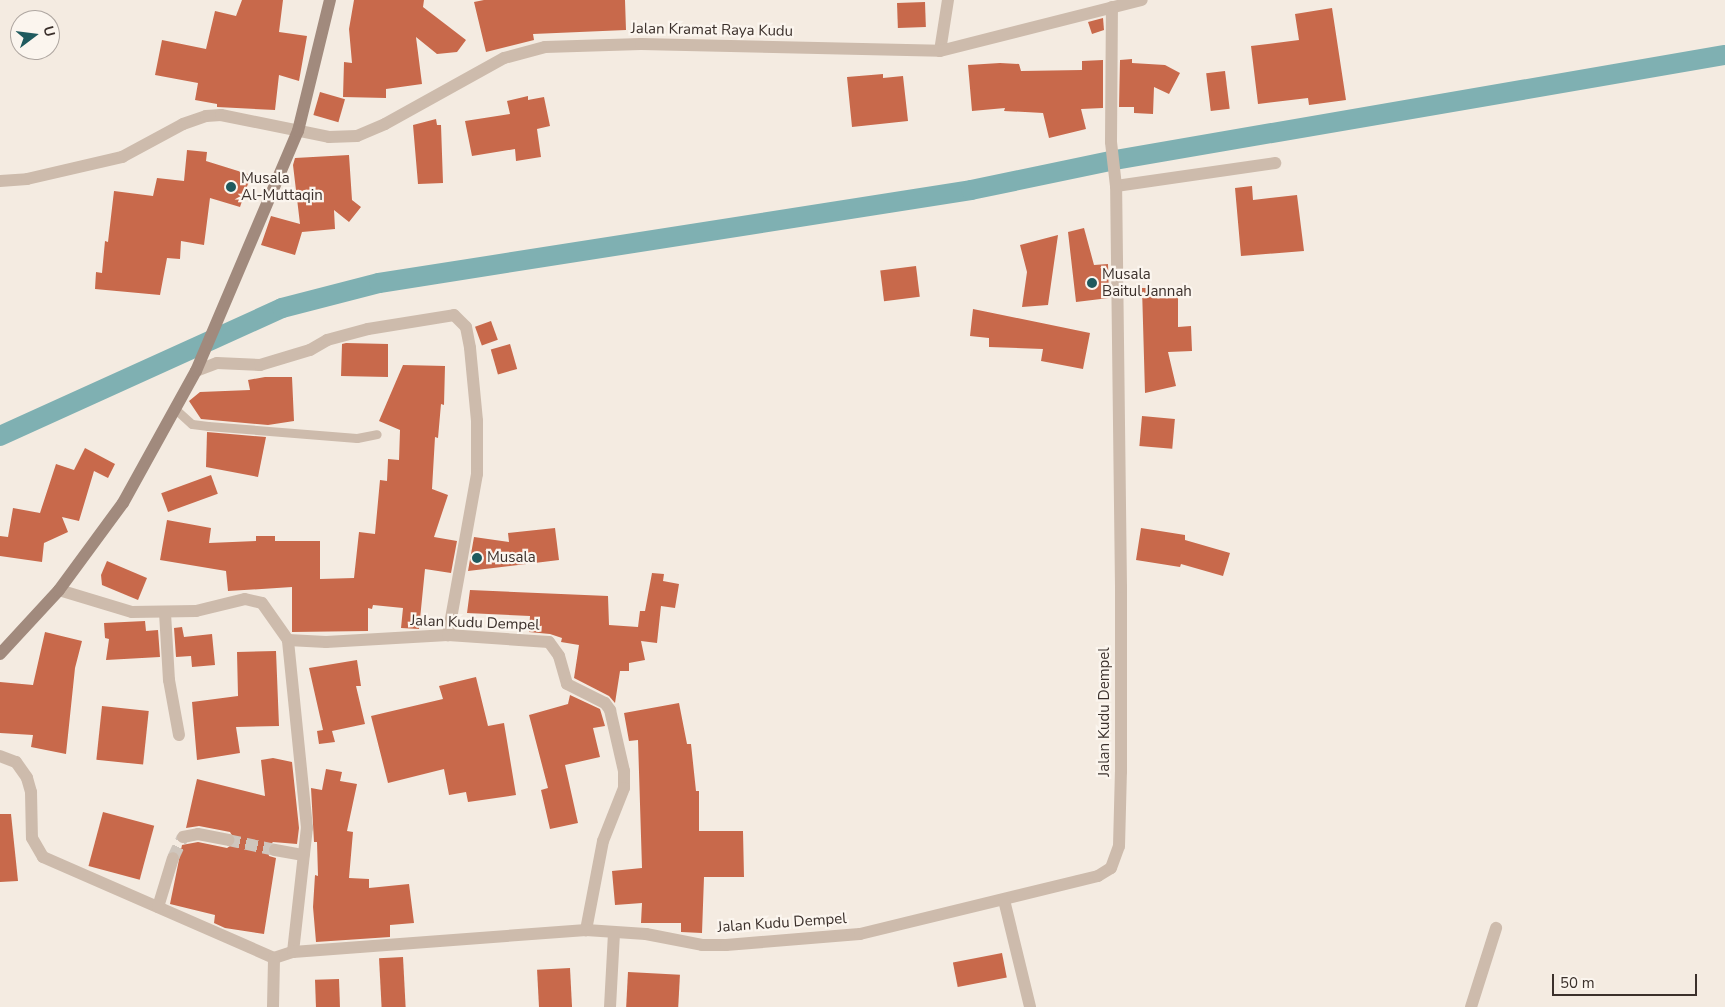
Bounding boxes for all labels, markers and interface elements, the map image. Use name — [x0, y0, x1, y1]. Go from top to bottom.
north arrow — [10, 10, 60, 60]
street label: Jalan Kramat Raya Kudu — [631, 20, 793, 40]
text: U — [38, 24, 60, 39]
place label: Musala Al-Muttaqin — [241, 169, 323, 204]
marker: Musala Al-Muttaqin — [225, 181, 237, 193]
place label: Musala Baitul Jannah — [1102, 265, 1192, 300]
marker: Musala Baitul Jannah — [1086, 277, 1098, 289]
place label: Musala — [487, 549, 536, 567]
marker: Musala — [471, 552, 483, 564]
street label: Jalan Kudu Dempel — [410, 612, 540, 634]
street label: Jalan Kudu Dempel — [1096, 647, 1114, 777]
street label: Jalan Kudu Dempel — [717, 910, 847, 936]
scale bar — [1555, 964, 1700, 996]
text: 50 m — [1560, 973, 1595, 993]

